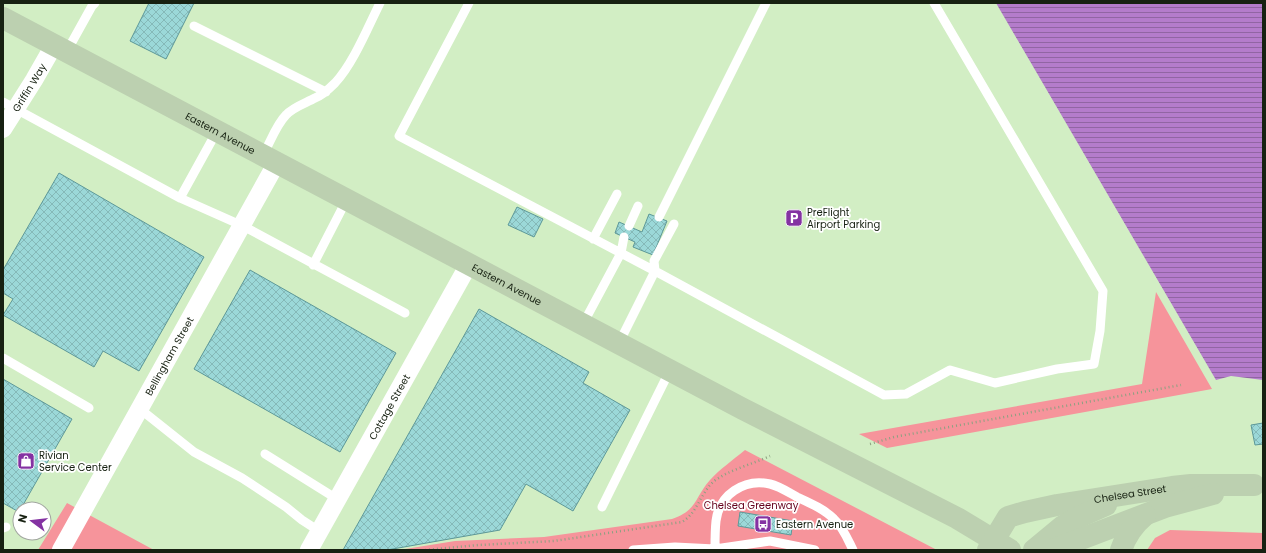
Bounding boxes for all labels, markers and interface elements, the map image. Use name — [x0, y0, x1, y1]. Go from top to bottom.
street label: Griffin Way — [8, 60, 50, 115]
street label: Eastern Avenue — [183, 108, 258, 158]
place label: PreFlight Airport Parking — [807, 205, 880, 232]
parking icon: PreFlight Airport Parking — [784, 208, 804, 228]
street label: Eastern Avenue — [469, 260, 545, 309]
street label: Bellingham Street — [141, 313, 197, 398]
street label: Cottage Street — [365, 371, 414, 442]
place label: Rivian Service Center — [39, 448, 112, 475]
shop icon: Rivian Service Center — [16, 451, 36, 471]
street label: Chelsea Street — [1093, 480, 1168, 507]
park label: Chelsea Greenway — [704, 498, 799, 513]
north arrow — [12, 501, 52, 541]
text: N — [14, 512, 31, 524]
bus stop icon: Eastern Avenue — [753, 514, 773, 534]
place label: Eastern Avenue — [776, 517, 853, 532]

